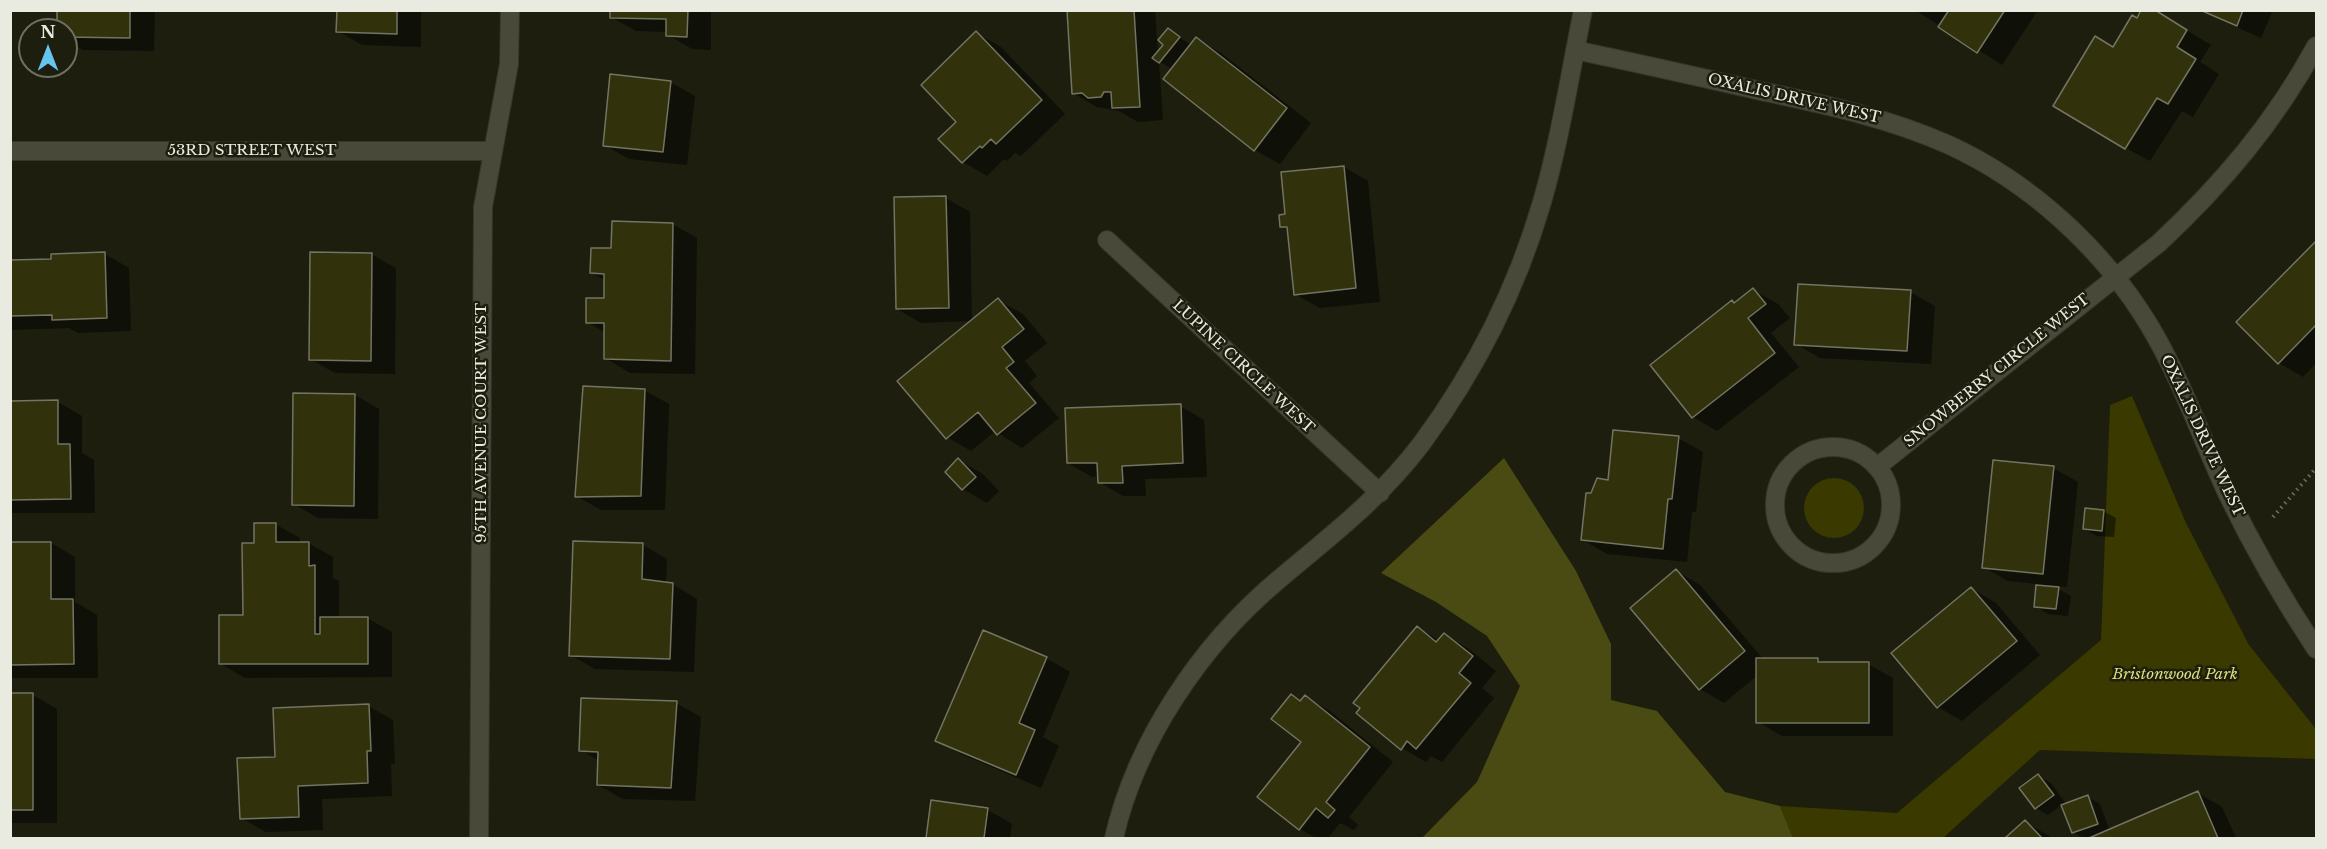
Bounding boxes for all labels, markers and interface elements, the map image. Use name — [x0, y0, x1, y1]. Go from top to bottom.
north arrow — [18, 18, 78, 78]
text: N — [40, 22, 56, 42]
street label: OXALIS DRIVE WEST — [1706, 70, 1882, 128]
street label: 53RD STREET WEST — [168, 142, 336, 160]
street label: SNOWBERRY CIRCLE WEST — [1901, 291, 2093, 451]
street label: LUPINE CIRCLE WEST — [1169, 297, 1317, 437]
street label: 95TH AVENUE COURT WEST — [473, 303, 491, 543]
street label: OXALIS DRIVE WEST — [2156, 352, 2248, 520]
park label: Bristonwood Park — [2112, 666, 2238, 684]

